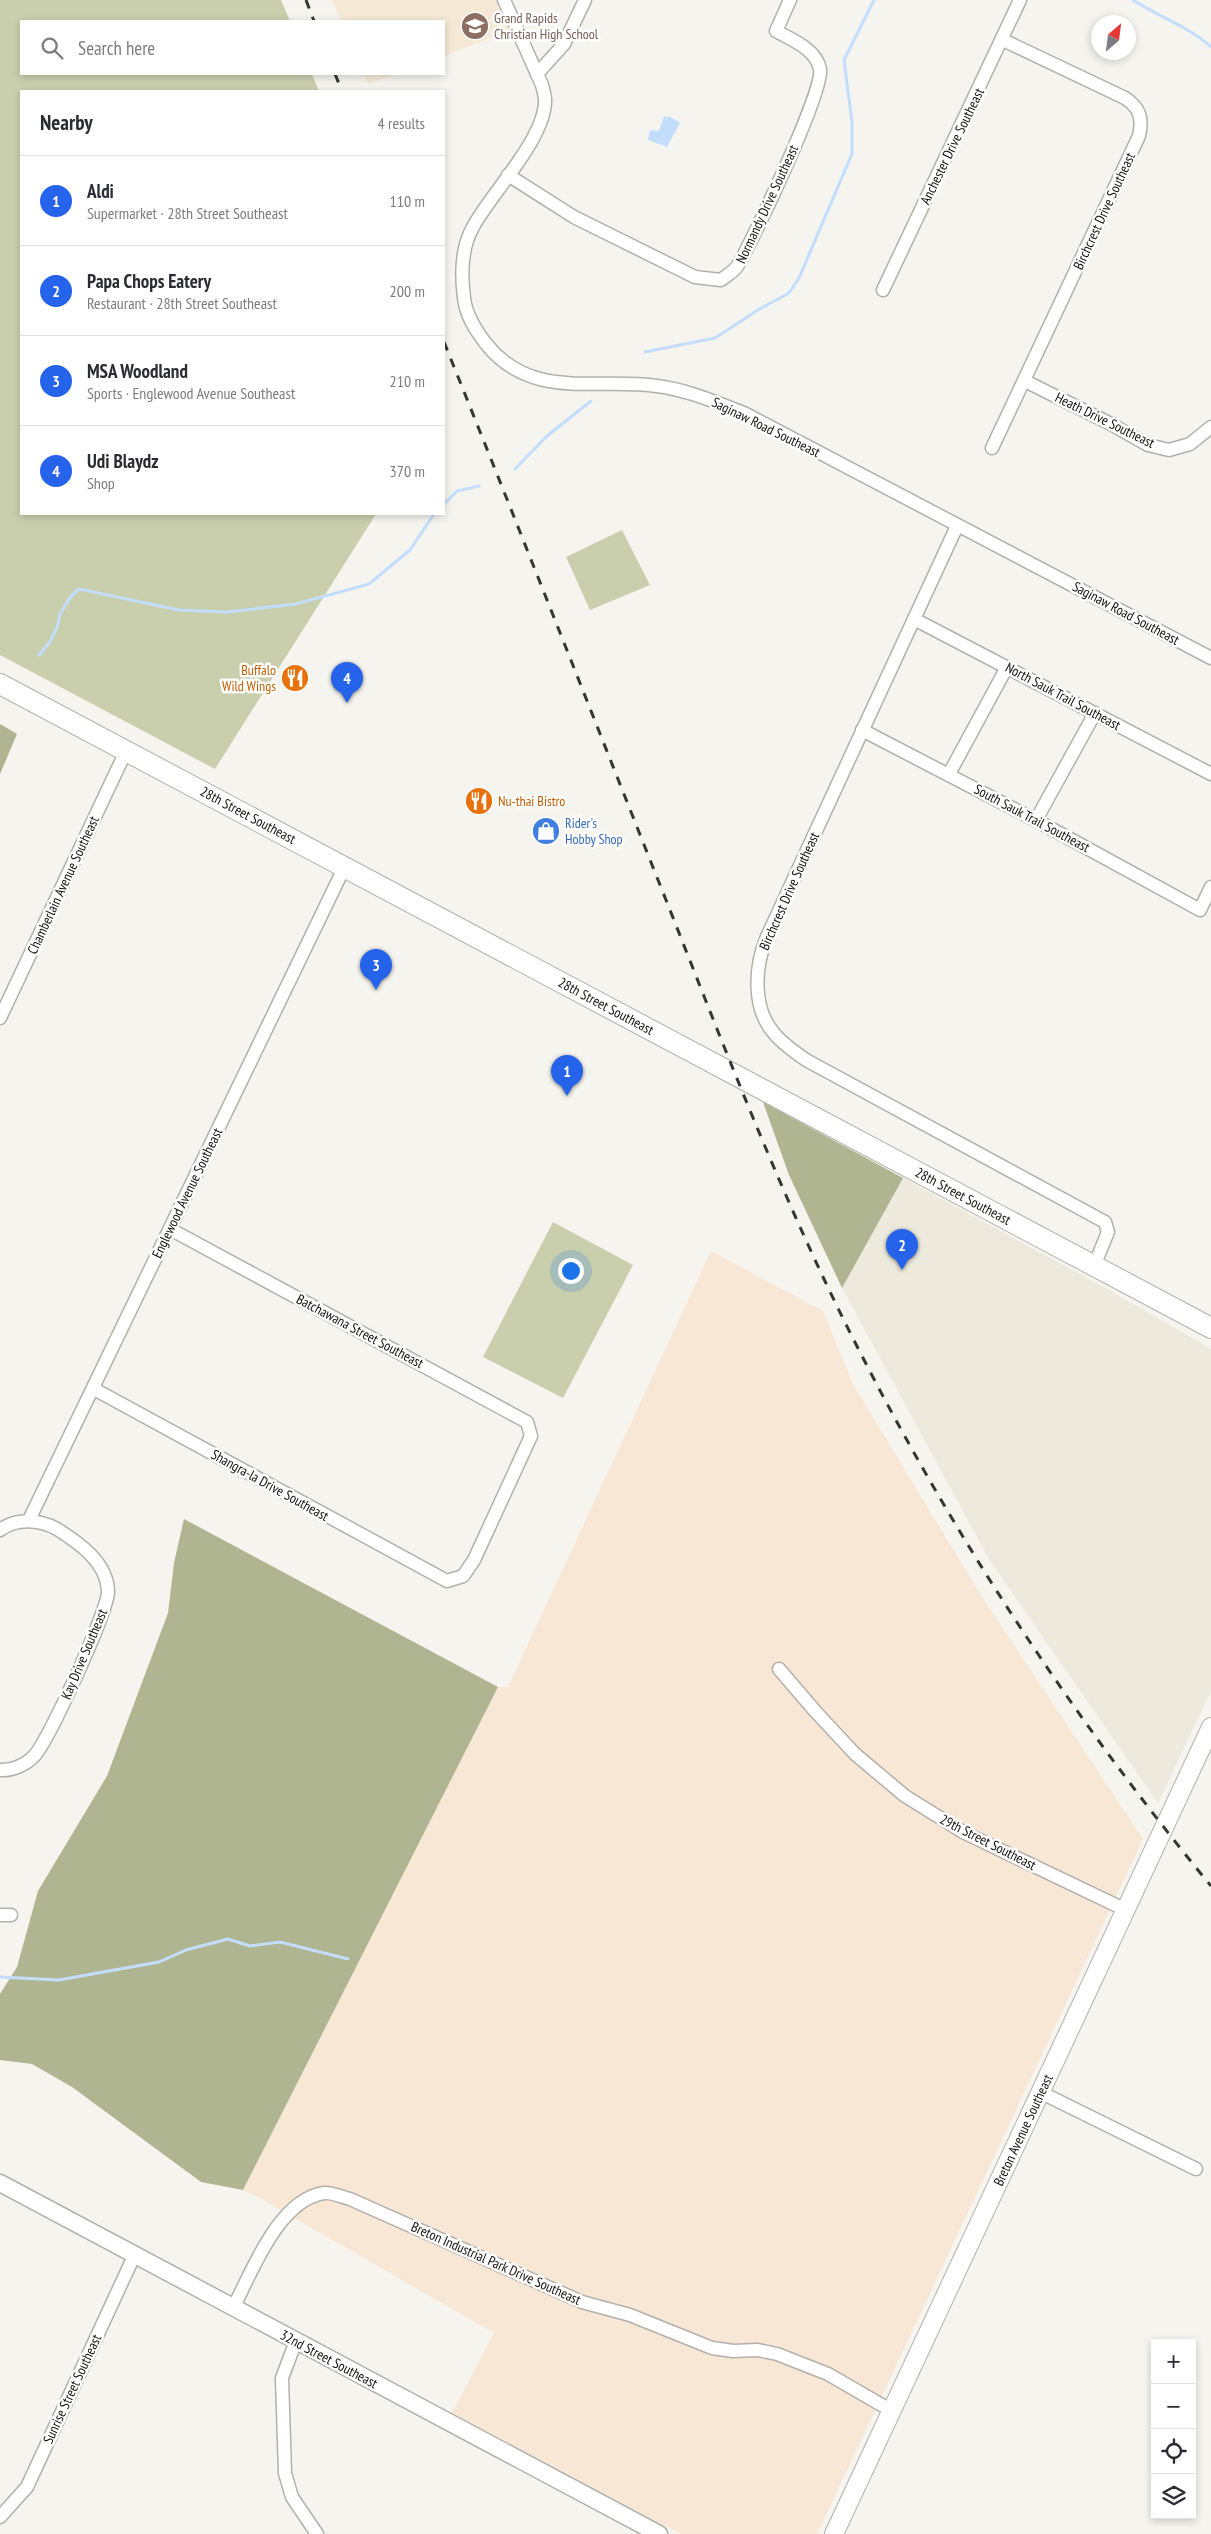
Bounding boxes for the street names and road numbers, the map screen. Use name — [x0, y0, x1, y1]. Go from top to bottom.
street label: Anchester Drive Southeast — [916, 85, 988, 207]
street label: Normandy Drive Southeast — [732, 142, 802, 266]
street label: Birchcrest Drive Southeast — [1069, 149, 1139, 272]
street label: Heath Drive Southeast — [1052, 388, 1158, 452]
street label: Saginaw Road Southeast — [709, 393, 823, 461]
street label: Saginaw Road Southeast — [1070, 577, 1183, 649]
street label: North Sauk Trail Southeast — [1002, 658, 1124, 734]
street label: South Sauk Trail Southeast — [971, 780, 1093, 856]
street label: 28th Street Southeast — [197, 782, 299, 848]
street label: Chamberlain Avenue Southeast — [23, 813, 103, 957]
street label: Birchcrest Drive Southeast — [755, 829, 823, 953]
street label: 28th Street Southeast — [555, 973, 657, 1039]
street label: Englewood Avenue Southeast — [148, 1125, 226, 1261]
street label: 28th Street Southeast — [912, 1163, 1014, 1229]
street label: Batchawana Street Southeast — [293, 1290, 427, 1372]
street label: Shangra-la Drive Southeast — [208, 1445, 332, 1525]
street label: Kay Drive Southeast — [57, 1606, 111, 1702]
street label: 29th Street Southeast — [937, 1810, 1039, 1874]
street label: Breton Avenue Southeast — [989, 2071, 1057, 2189]
street label: Breton Industrial Park Drive Southeast — [408, 2217, 584, 2309]
street label: 32nd Street Southeast — [277, 2326, 381, 2392]
street label: Sunrise Street Southeast — [39, 2331, 105, 2447]

